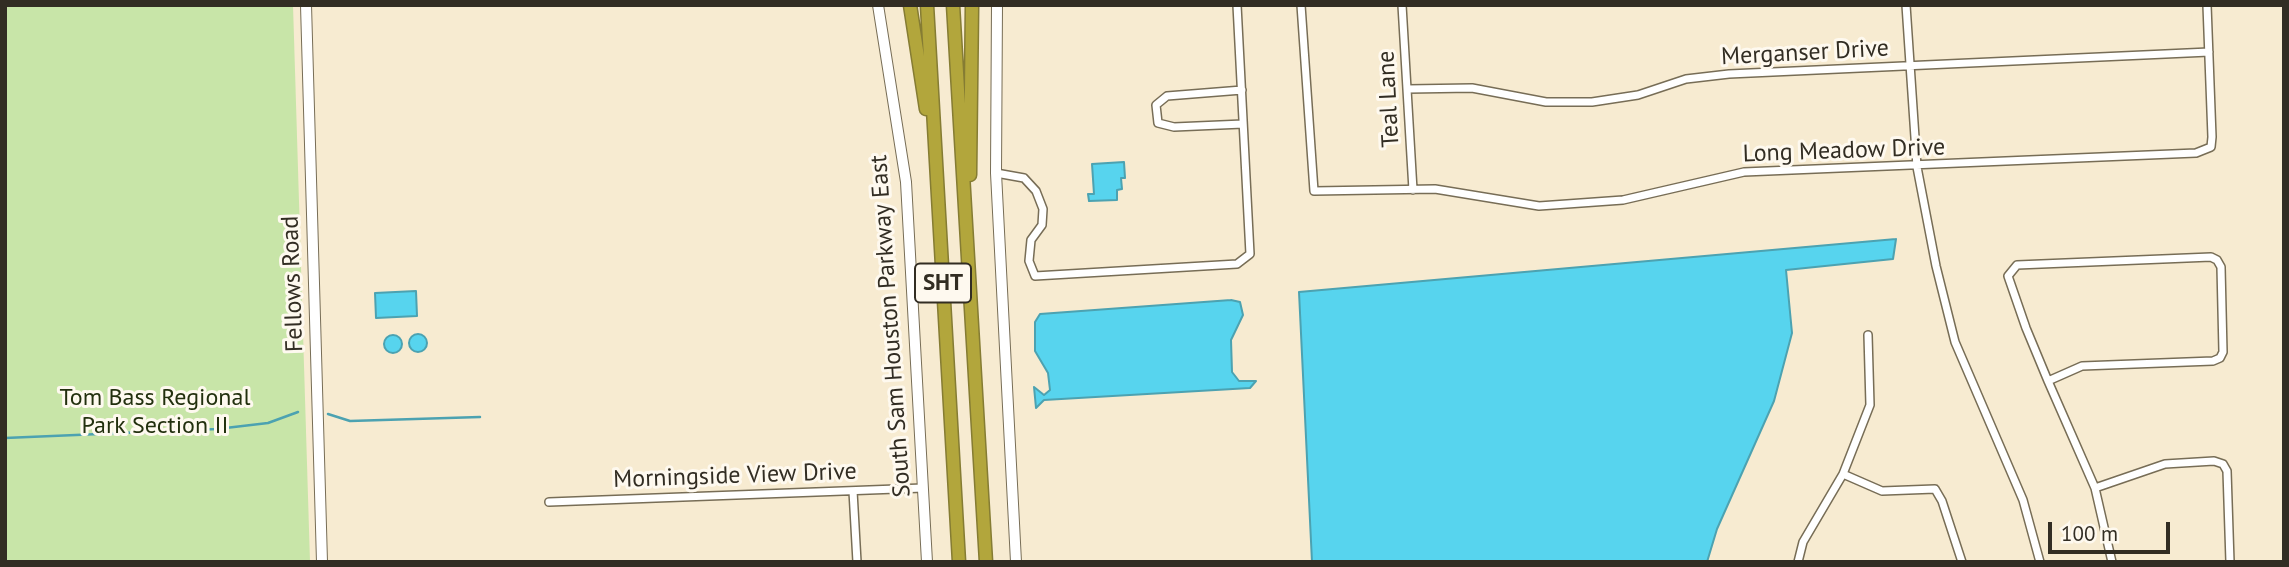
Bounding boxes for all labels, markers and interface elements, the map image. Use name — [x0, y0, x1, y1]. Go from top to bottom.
street label: Merganser Drive — [1720, 34, 1890, 72]
street label: Teal Lane — [1372, 50, 1406, 148]
street label: Long Meadow Drive — [1742, 133, 1946, 169]
street label: South Sam Houston Parkway East — [865, 154, 917, 498]
street label: Fellows Road — [276, 215, 310, 353]
road number: SHT — [915, 264, 971, 302]
park label: Tom Bass Regional Park Section II — [60, 384, 250, 440]
street label: Morningside View Drive — [613, 457, 857, 495]
scale bar — [2051, 508, 2174, 552]
text: 100 m — [2061, 520, 2118, 547]

